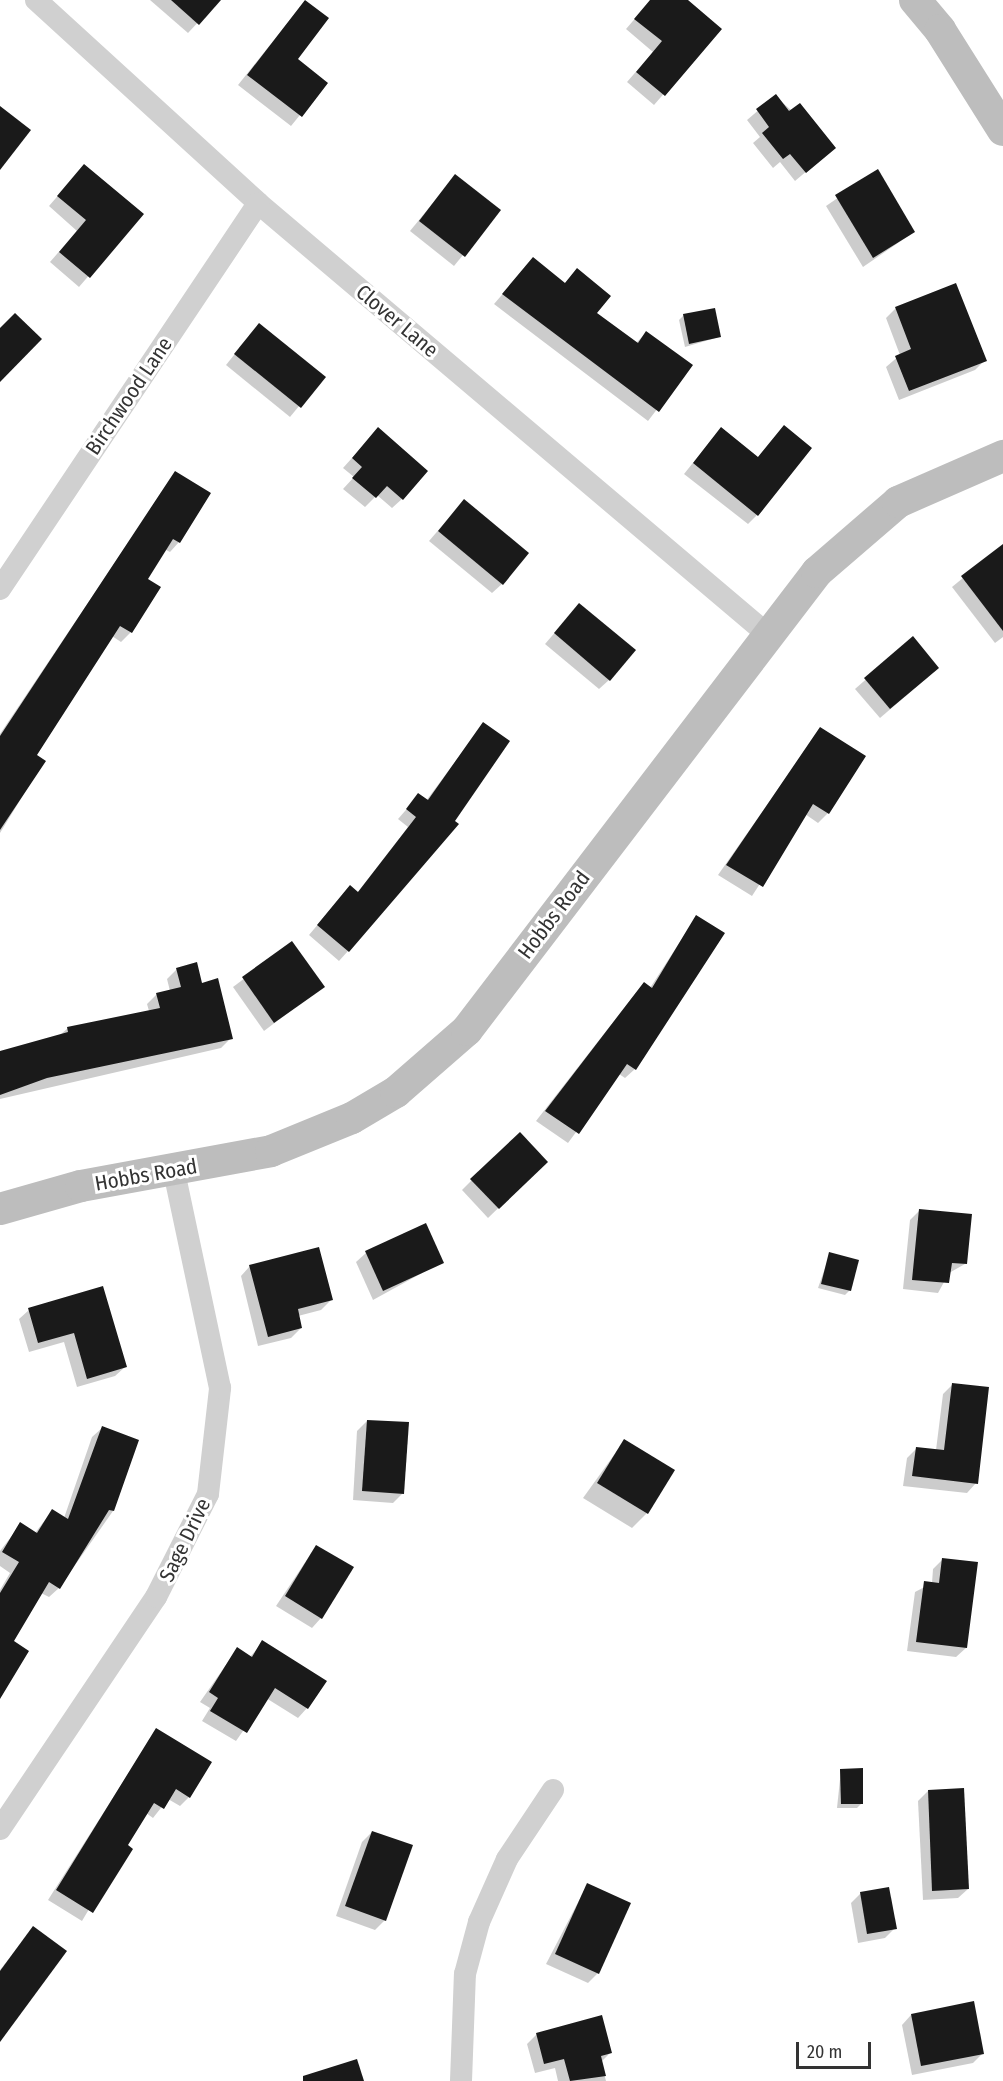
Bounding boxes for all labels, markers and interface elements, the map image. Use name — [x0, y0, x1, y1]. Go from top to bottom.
street label: Clover Lane — [351, 279, 443, 363]
street label: Birchwood Lane — [80, 332, 178, 460]
street label: Hobbs Road — [513, 866, 595, 964]
street label: Hobbs Road — [93, 1154, 199, 1196]
street label: Sage Drive — [154, 1494, 216, 1586]
scale bar — [799, 2030, 874, 2068]
text: 20 m — [807, 2041, 842, 2063]

